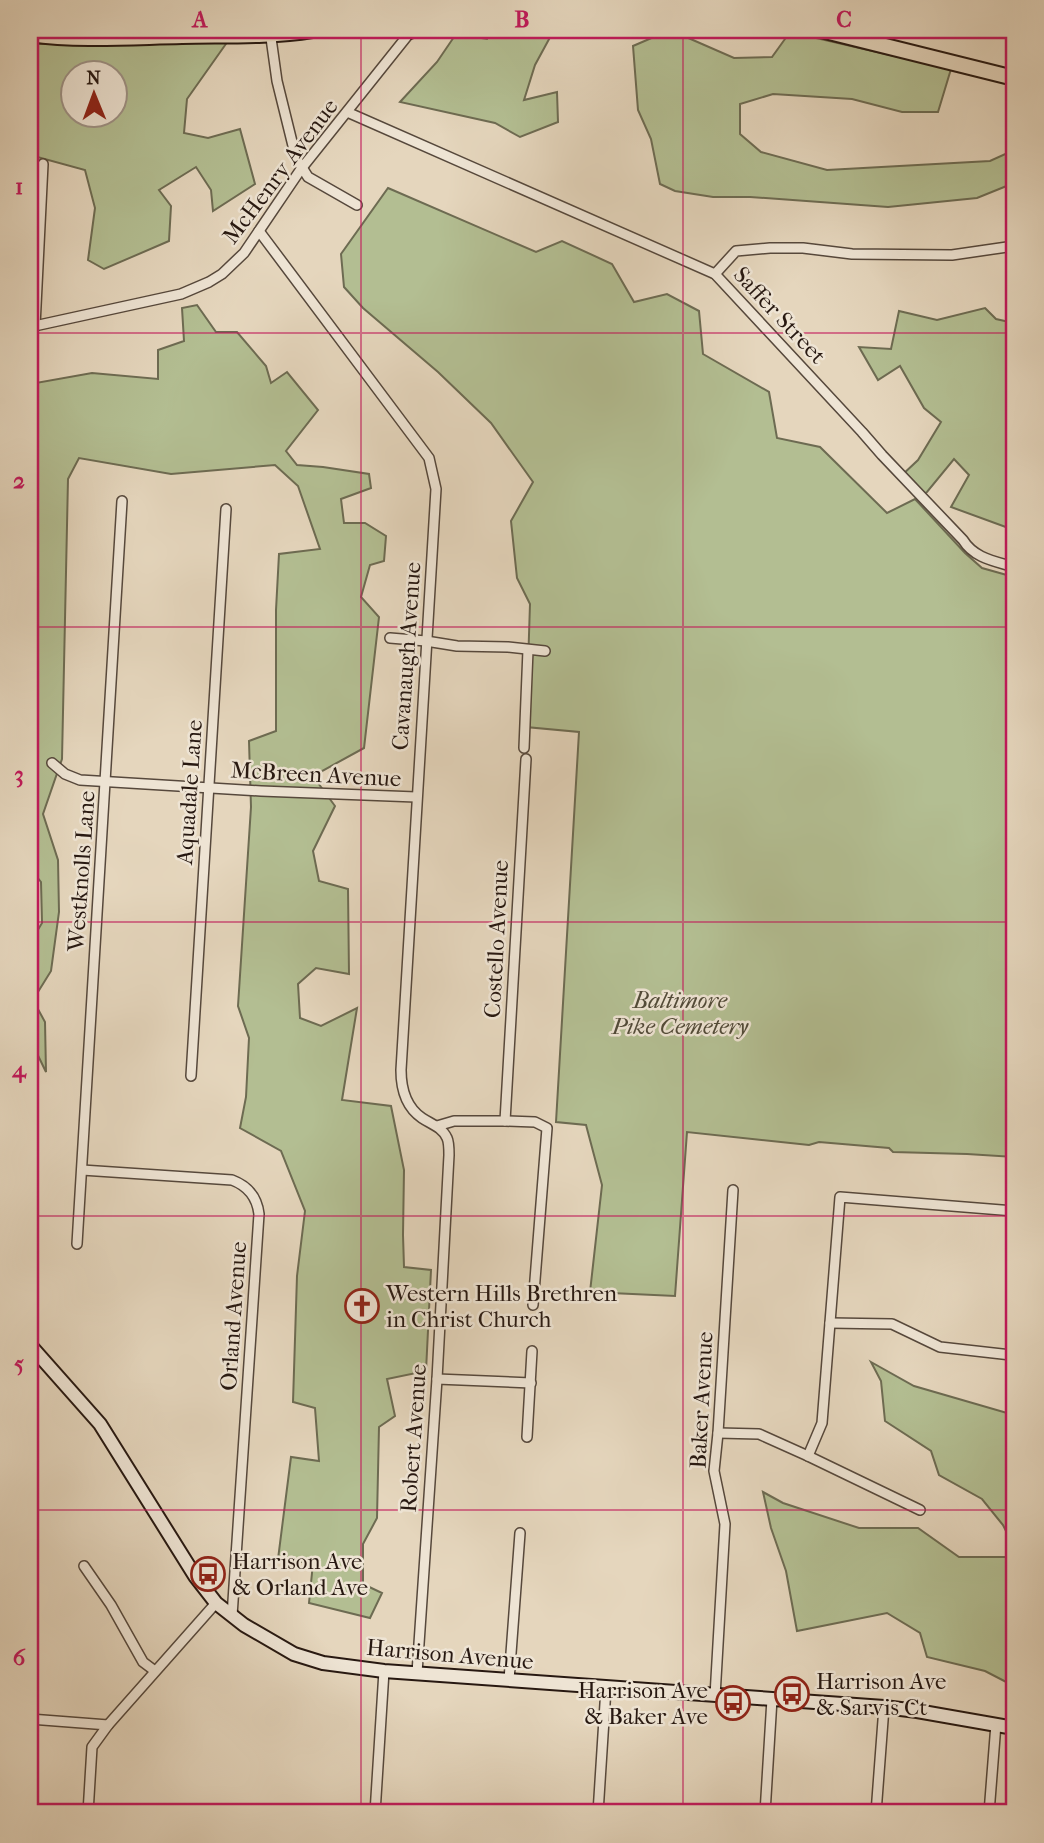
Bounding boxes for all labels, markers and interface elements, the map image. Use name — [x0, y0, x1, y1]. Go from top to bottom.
text: A — [191, 6, 209, 33]
text: B — [515, 6, 530, 33]
text: C — [836, 6, 852, 33]
north arrow — [60, 60, 130, 130]
text: N — [86, 67, 102, 89]
street label: McHenry Avenue — [217, 93, 344, 249]
text: 1 — [15, 173, 23, 200]
street label: Saffer Street — [728, 261, 831, 369]
text: 2 — [13, 467, 25, 494]
street label: Cavanaugh Avenue — [386, 561, 427, 751]
street label: Aquadale Lane — [171, 719, 208, 866]
street label: McBreen Avenue — [230, 757, 402, 792]
text: 3 — [14, 761, 24, 788]
street label: Westknolls Lane — [62, 790, 101, 953]
street label: Costello Avenue — [479, 859, 514, 1019]
park label: Baltimore Pike Cemetery — [611, 987, 749, 1040]
text: 4 — [11, 1056, 27, 1083]
street label: Orland Avenue — [215, 1240, 252, 1392]
place label: Western Hills Brethren in Christ Church — [385, 1280, 618, 1333]
church icon: Western Hills Brethren in Christ Church — [343, 1287, 381, 1325]
street label: Baker Avenue — [684, 1331, 719, 1469]
text: 5 — [14, 1350, 24, 1377]
street label: Robert Avenue — [395, 1363, 432, 1513]
place label: Harrison Ave & Orland Ave — [232, 1548, 368, 1601]
bus stop icon: Harrison Ave & Orland Ave — [189, 1555, 227, 1593]
street label: Harrison Avenue — [365, 1634, 535, 1675]
text: 6 — [13, 1644, 26, 1671]
place label: Harrison Ave & Sarvis Ct — [816, 1668, 946, 1721]
bus stop icon: Harrison Ave & Sarvis Ct — [773, 1675, 811, 1713]
place label: Harrison Ave & Baker Ave — [578, 1677, 708, 1730]
bus stop icon: Harrison Ave & Baker Ave — [714, 1684, 752, 1722]

